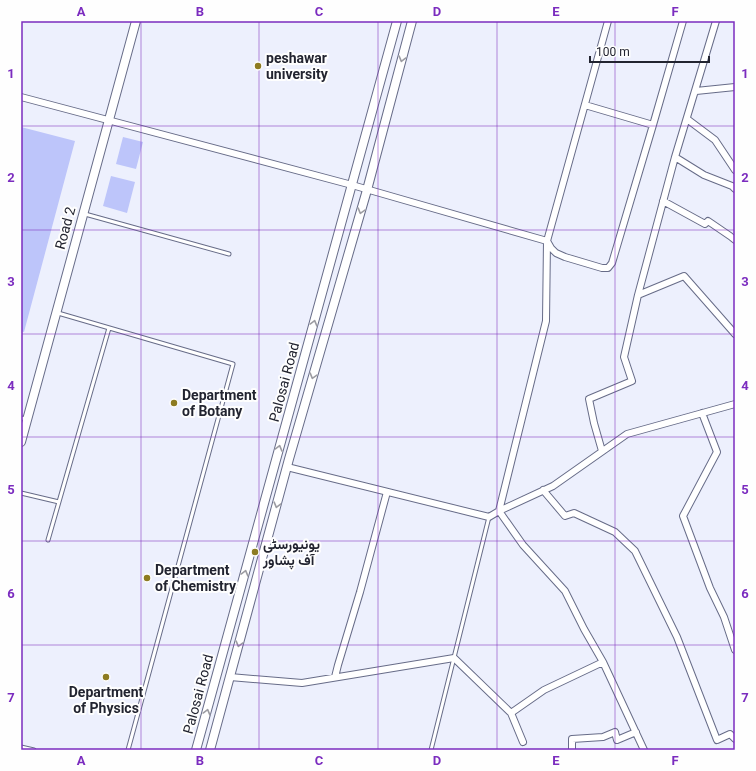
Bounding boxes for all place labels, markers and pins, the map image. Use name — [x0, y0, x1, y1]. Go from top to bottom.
place label: peshawar university — [266, 50, 329, 82]
marker: peshawar university — [253, 61, 263, 71]
place label: Department of Botany — [182, 387, 257, 419]
marker: Department of Botany — [169, 398, 179, 408]
place label: یونیورسٹی آف پشاور — [262, 536, 320, 570]
marker: یونیورسٹی آف پشاور — [250, 547, 260, 557]
place label: Department of Chemistry — [155, 562, 237, 594]
marker: Department of Chemistry — [142, 573, 152, 583]
marker: Department of Physics — [101, 672, 111, 682]
place label: Department of Physics — [69, 684, 144, 716]

